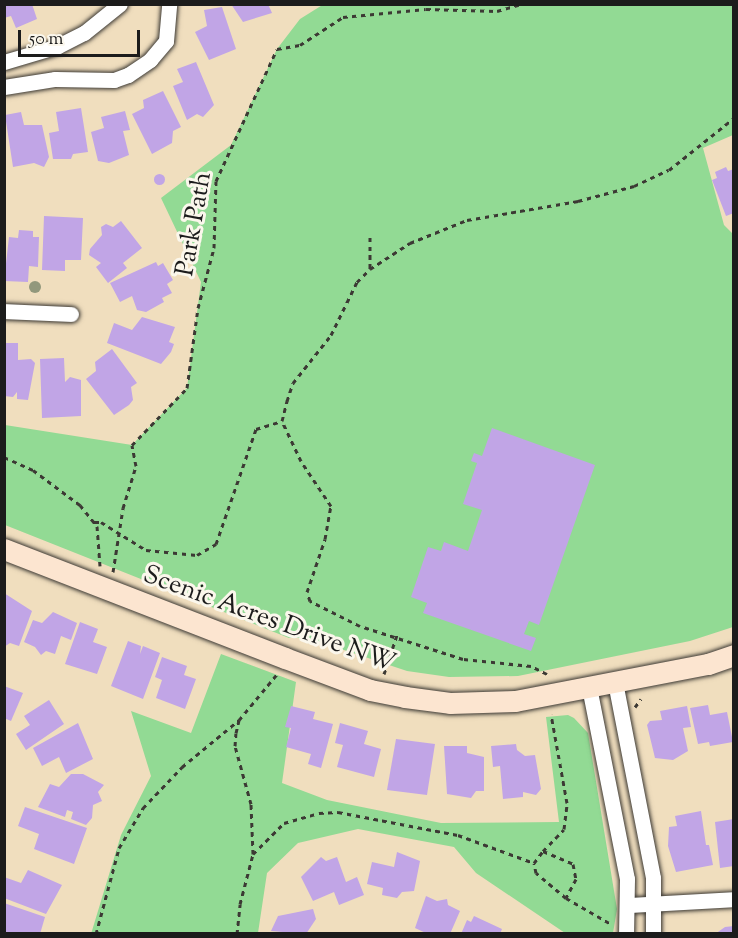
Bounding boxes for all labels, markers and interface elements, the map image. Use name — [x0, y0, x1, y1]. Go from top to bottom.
scale bar — [21, 18, 142, 56]
text: 50 m — [29, 27, 63, 53]
street label: Park Path — [170, 169, 220, 279]
street label: Scenic Acres Drive NW — [139, 560, 399, 680]

